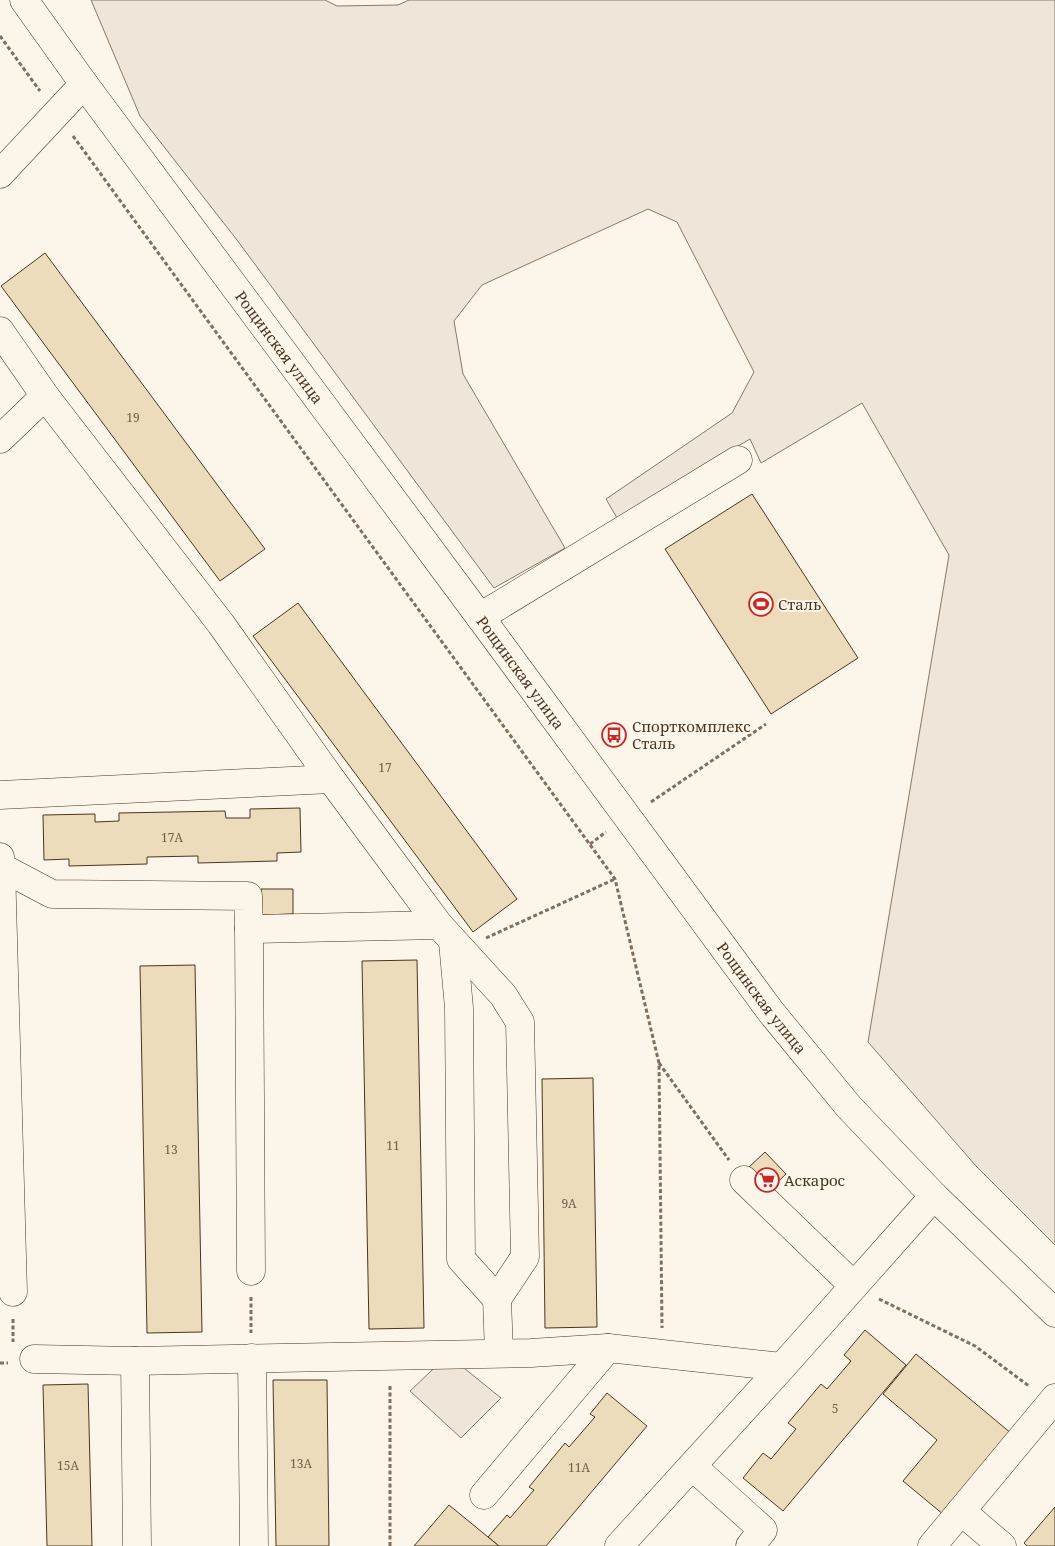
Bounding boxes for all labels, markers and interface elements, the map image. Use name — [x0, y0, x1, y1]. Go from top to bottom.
street label: Рощинская улица — [231, 287, 328, 408]
house number: 19 — [126, 409, 140, 426]
sports icon: Сталь — [748, 591, 774, 617]
place label: Сталь — [778, 594, 821, 614]
street label: Рощинская улица — [472, 612, 569, 733]
place label: Спорткомплекс Сталь — [632, 716, 751, 753]
bus stop icon: Спорткомплекс Сталь — [601, 722, 627, 748]
house number: 17 — [378, 759, 392, 776]
house number: 17А — [161, 829, 183, 846]
street label: Рощинская улица — [713, 938, 811, 1058]
house number: 11 — [386, 1137, 400, 1154]
house number: 13 — [164, 1141, 178, 1158]
supermarket icon: Аскарос — [754, 1167, 780, 1193]
place label: Аскарос — [784, 1170, 845, 1190]
house number: 9А — [561, 1195, 577, 1212]
house number: 5 — [832, 1400, 838, 1417]
house number: 13А — [290, 1455, 312, 1472]
house number: 15А — [57, 1457, 79, 1474]
house number: 11А — [568, 1459, 590, 1476]

